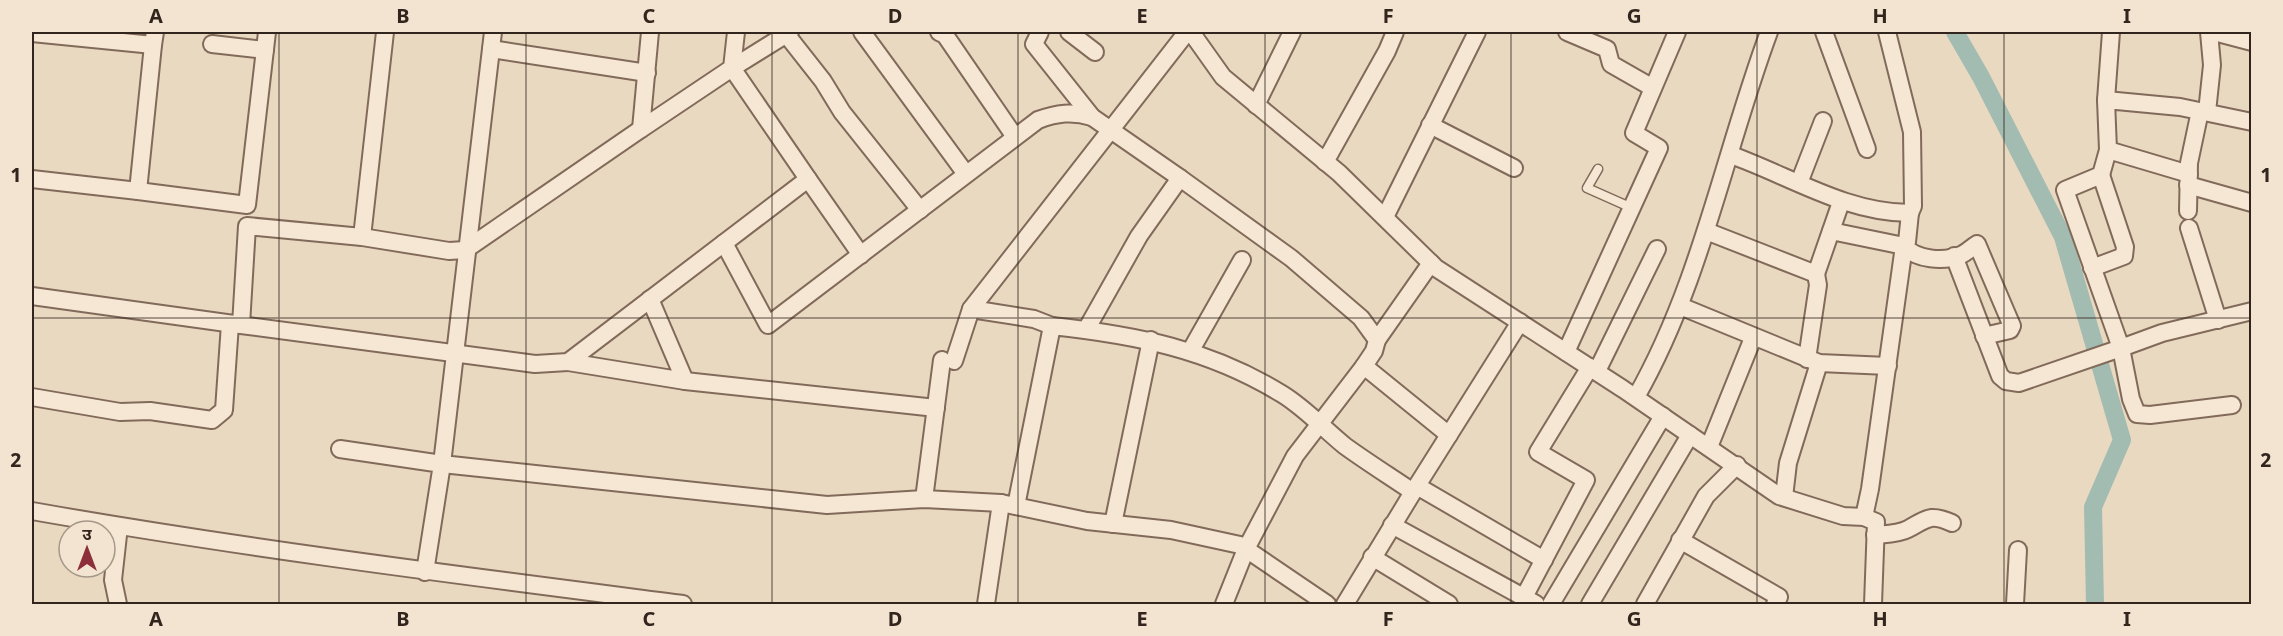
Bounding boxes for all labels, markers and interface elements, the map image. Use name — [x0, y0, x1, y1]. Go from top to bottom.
text: A — [149, 5, 163, 31]
text: B — [396, 5, 410, 31]
text: C — [643, 5, 656, 31]
text: D — [888, 5, 902, 31]
text: E — [1136, 5, 1148, 31]
text: F — [1383, 5, 1393, 31]
text: G — [1627, 5, 1641, 31]
text: H — [1872, 5, 1888, 31]
text: I — [2123, 5, 2131, 31]
text: 1 — [10, 164, 22, 190]
text: 1 — [2260, 164, 2272, 190]
text: 2 — [10, 449, 22, 475]
text: 2 — [2260, 449, 2272, 475]
north arrow — [57, 519, 117, 579]
text: उ — [82, 526, 92, 547]
text: A — [149, 608, 163, 634]
text: B — [396, 608, 410, 634]
text: C — [643, 608, 656, 634]
text: D — [888, 608, 902, 634]
text: E — [1136, 608, 1148, 634]
text: F — [1383, 608, 1393, 634]
text: G — [1627, 608, 1641, 634]
text: H — [1872, 608, 1888, 634]
text: I — [2123, 608, 2131, 634]

